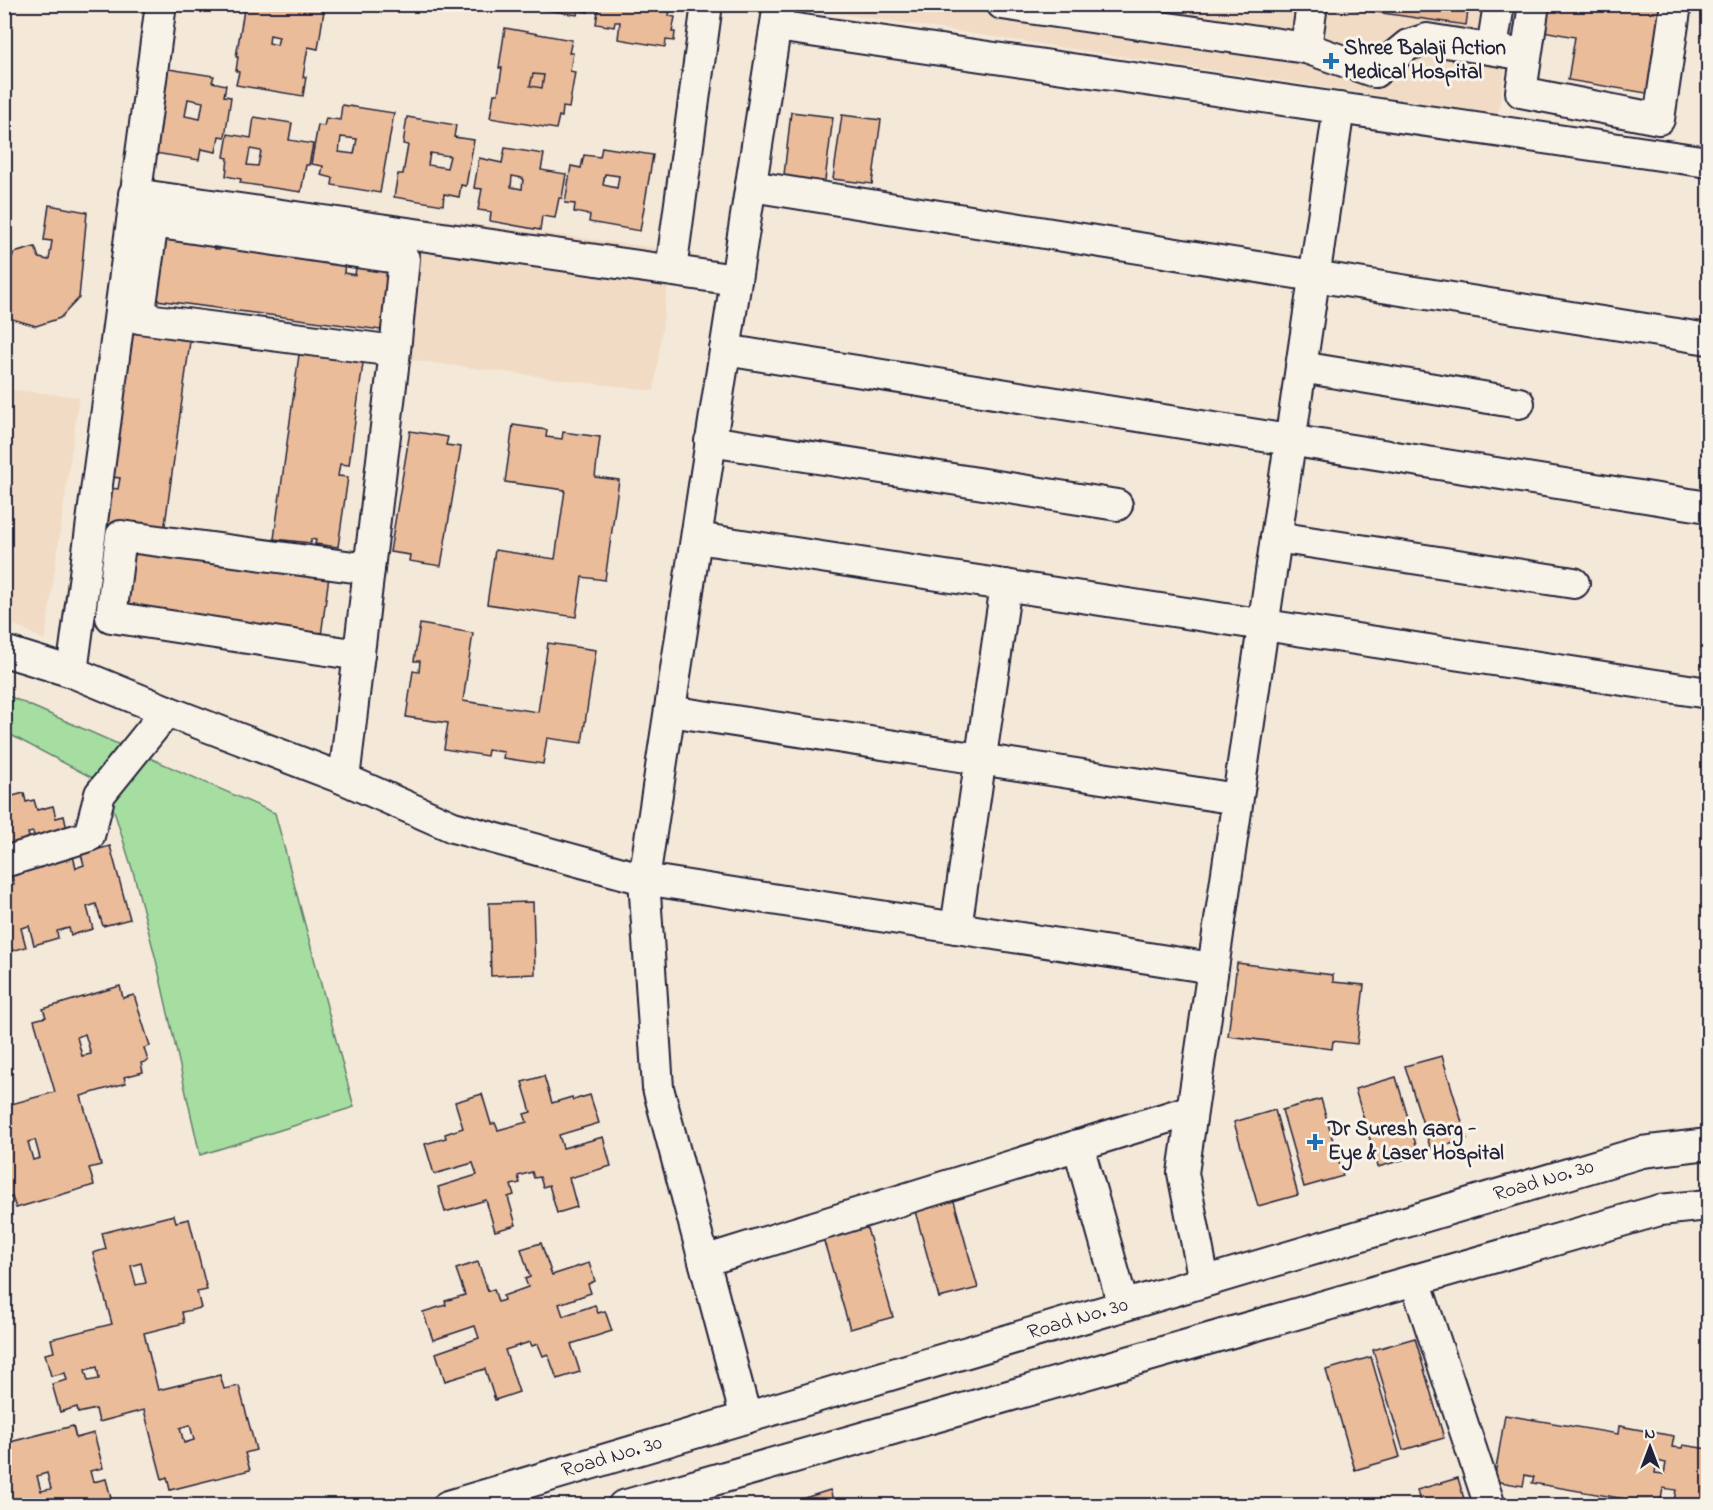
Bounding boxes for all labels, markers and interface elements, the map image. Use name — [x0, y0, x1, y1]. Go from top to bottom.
place label: Shree Balaji Action Medical Hospital — [1344, 34, 1506, 88]
marker: Shree Balaji Action Medical Hospital — [1322, 52, 1340, 70]
place label: Dr Suresh Garg - Eye & Laser Hospital — [1327, 1115, 1504, 1171]
marker: Dr Suresh Garg - Eye & Laser Hospital — [1306, 1133, 1324, 1151]
street label: Road No. 30 — [1490, 1152, 1598, 1210]
street label: Road No. 30 — [1024, 1290, 1132, 1348]
north arrow — [1620, 1417, 1680, 1477]
text: N — [1645, 1422, 1656, 1446]
street label: Road No. 30 — [558, 1428, 666, 1486]

